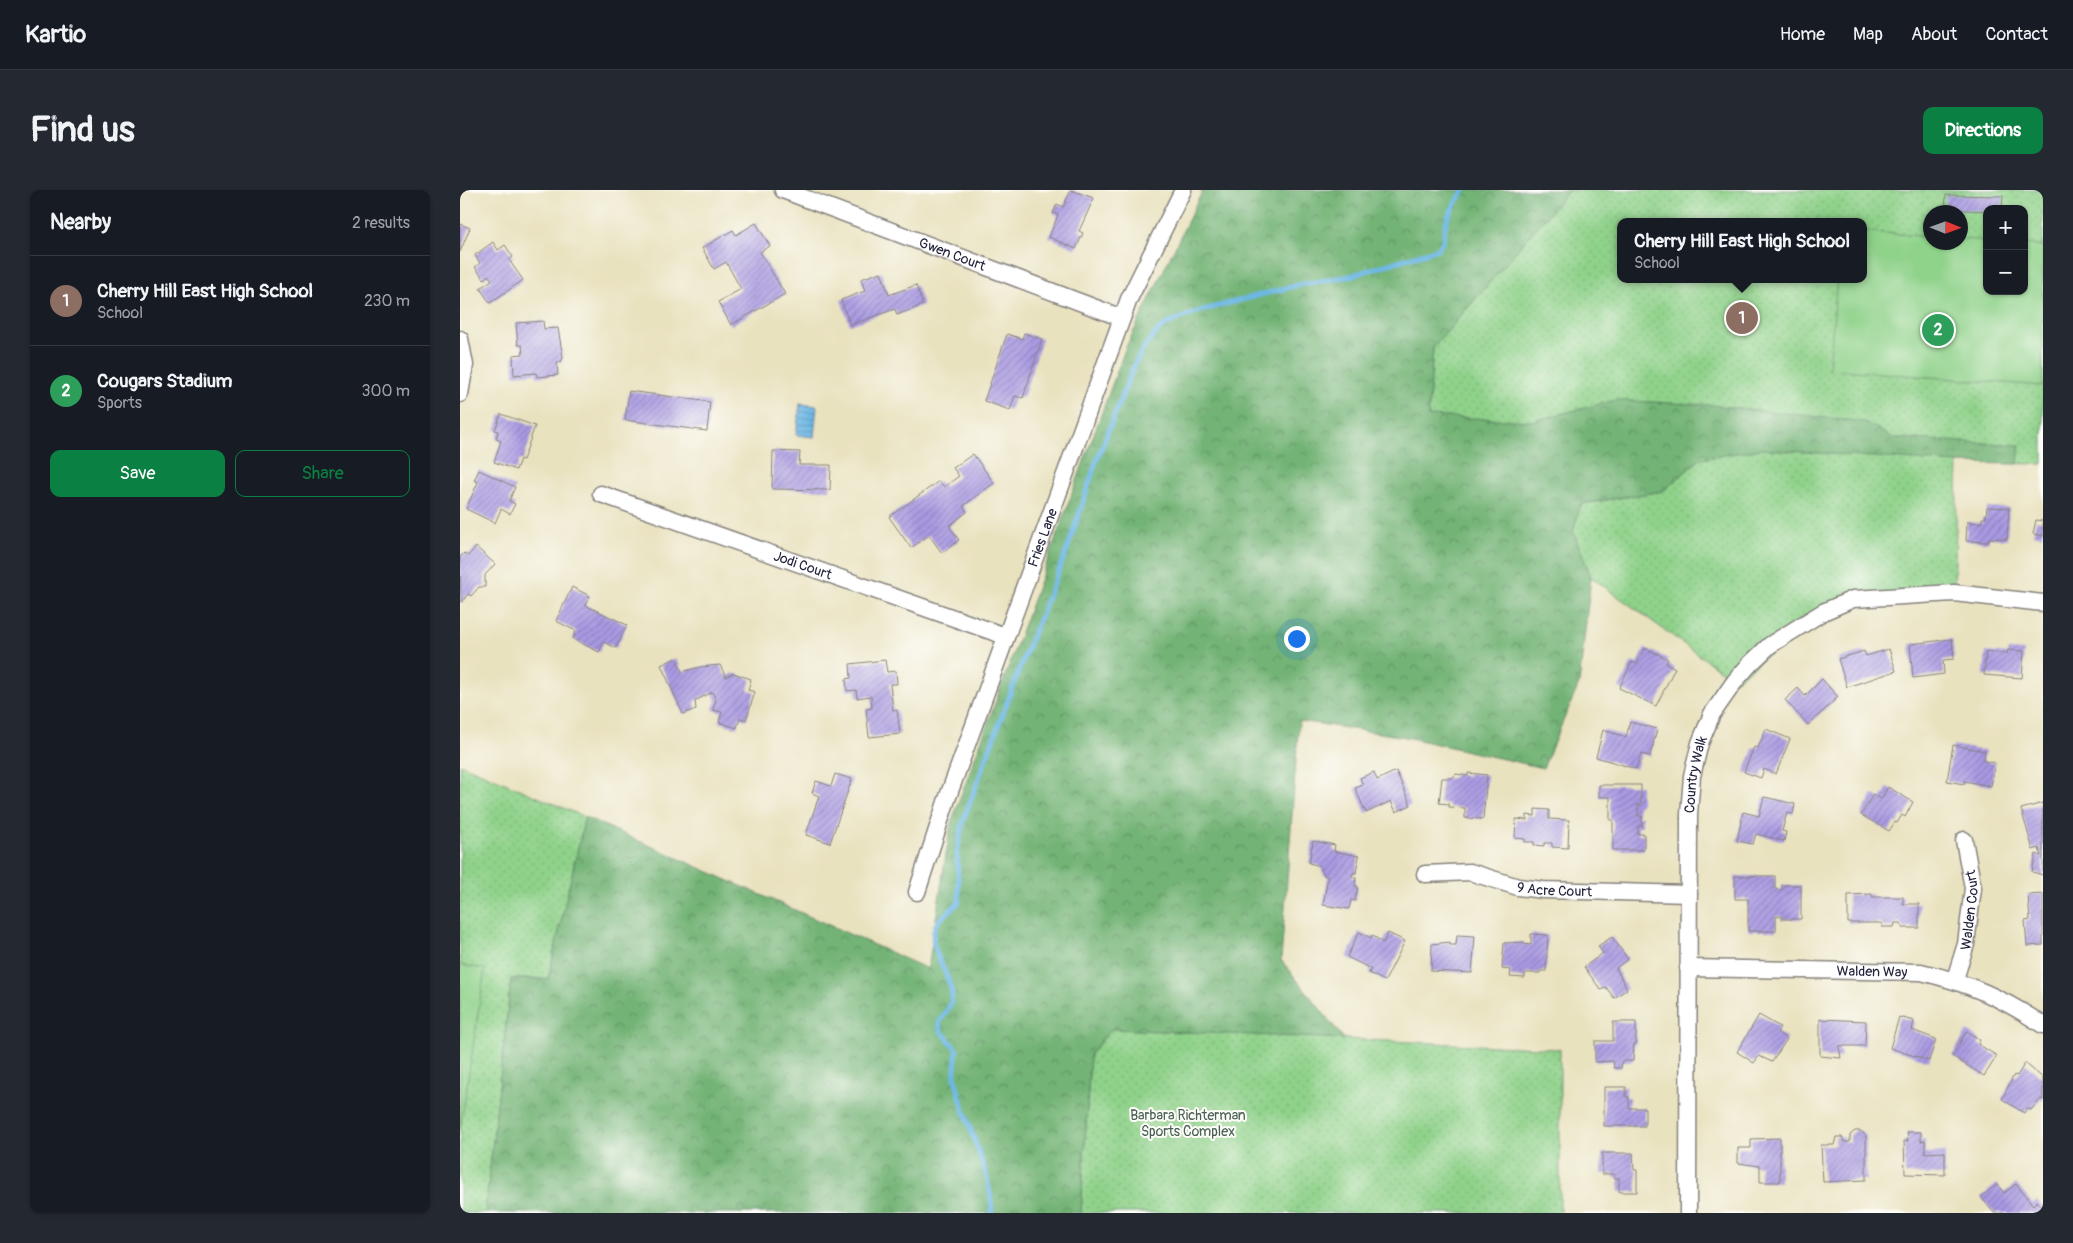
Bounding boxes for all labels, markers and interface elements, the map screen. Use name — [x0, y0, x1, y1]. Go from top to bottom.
text: Kartio — [25, 20, 86, 49]
text: Home — [1780, 23, 1825, 46]
text: Map — [1853, 23, 1883, 46]
text: About — [1911, 23, 1957, 46]
text: Contact — [1985, 23, 2048, 46]
button: Directions — [1923, 107, 2043, 154]
text: Find us — [30, 108, 135, 152]
north arrow — [1923, 205, 1968, 250]
map controls — [1983, 205, 2028, 295]
button: + — [1983, 205, 2028, 250]
text: Nearby — [50, 209, 111, 236]
text: 2 results — [352, 213, 410, 233]
popup — [1617, 218, 1867, 283]
text: Cherry Hill East High School — [1634, 229, 1850, 253]
street label: Gwen Court — [916, 234, 989, 274]
button: − — [1983, 250, 2028, 295]
text: School — [1634, 253, 1680, 273]
text: Cherry Hill East High School — [97, 279, 313, 303]
text: 1 — [63, 291, 69, 311]
text: 230 m — [364, 291, 410, 311]
pin: 1 — [1726, 299, 1758, 337]
text: School — [97, 303, 143, 323]
pin: 2 — [1922, 311, 1954, 349]
text: Cougars Stadium — [97, 369, 232, 393]
text: 2 — [62, 381, 70, 401]
text: 300 m — [362, 381, 410, 401]
text: Sports — [97, 393, 142, 413]
button: Save — [50, 450, 225, 497]
button: Share — [235, 450, 410, 497]
street label: Fries Lane — [1024, 506, 1061, 569]
street label: Jodi Court — [772, 547, 835, 583]
your location — [1284, 626, 1310, 652]
street label: Country Walk — [1681, 733, 1711, 814]
street label: Walden Court — [1957, 868, 1982, 951]
street label: 9 Acre Court — [1516, 878, 1593, 900]
street label: Walden Way — [1836, 962, 1908, 980]
park label: Barbara Richterman Sports Complex — [1130, 1107, 1246, 1140]

